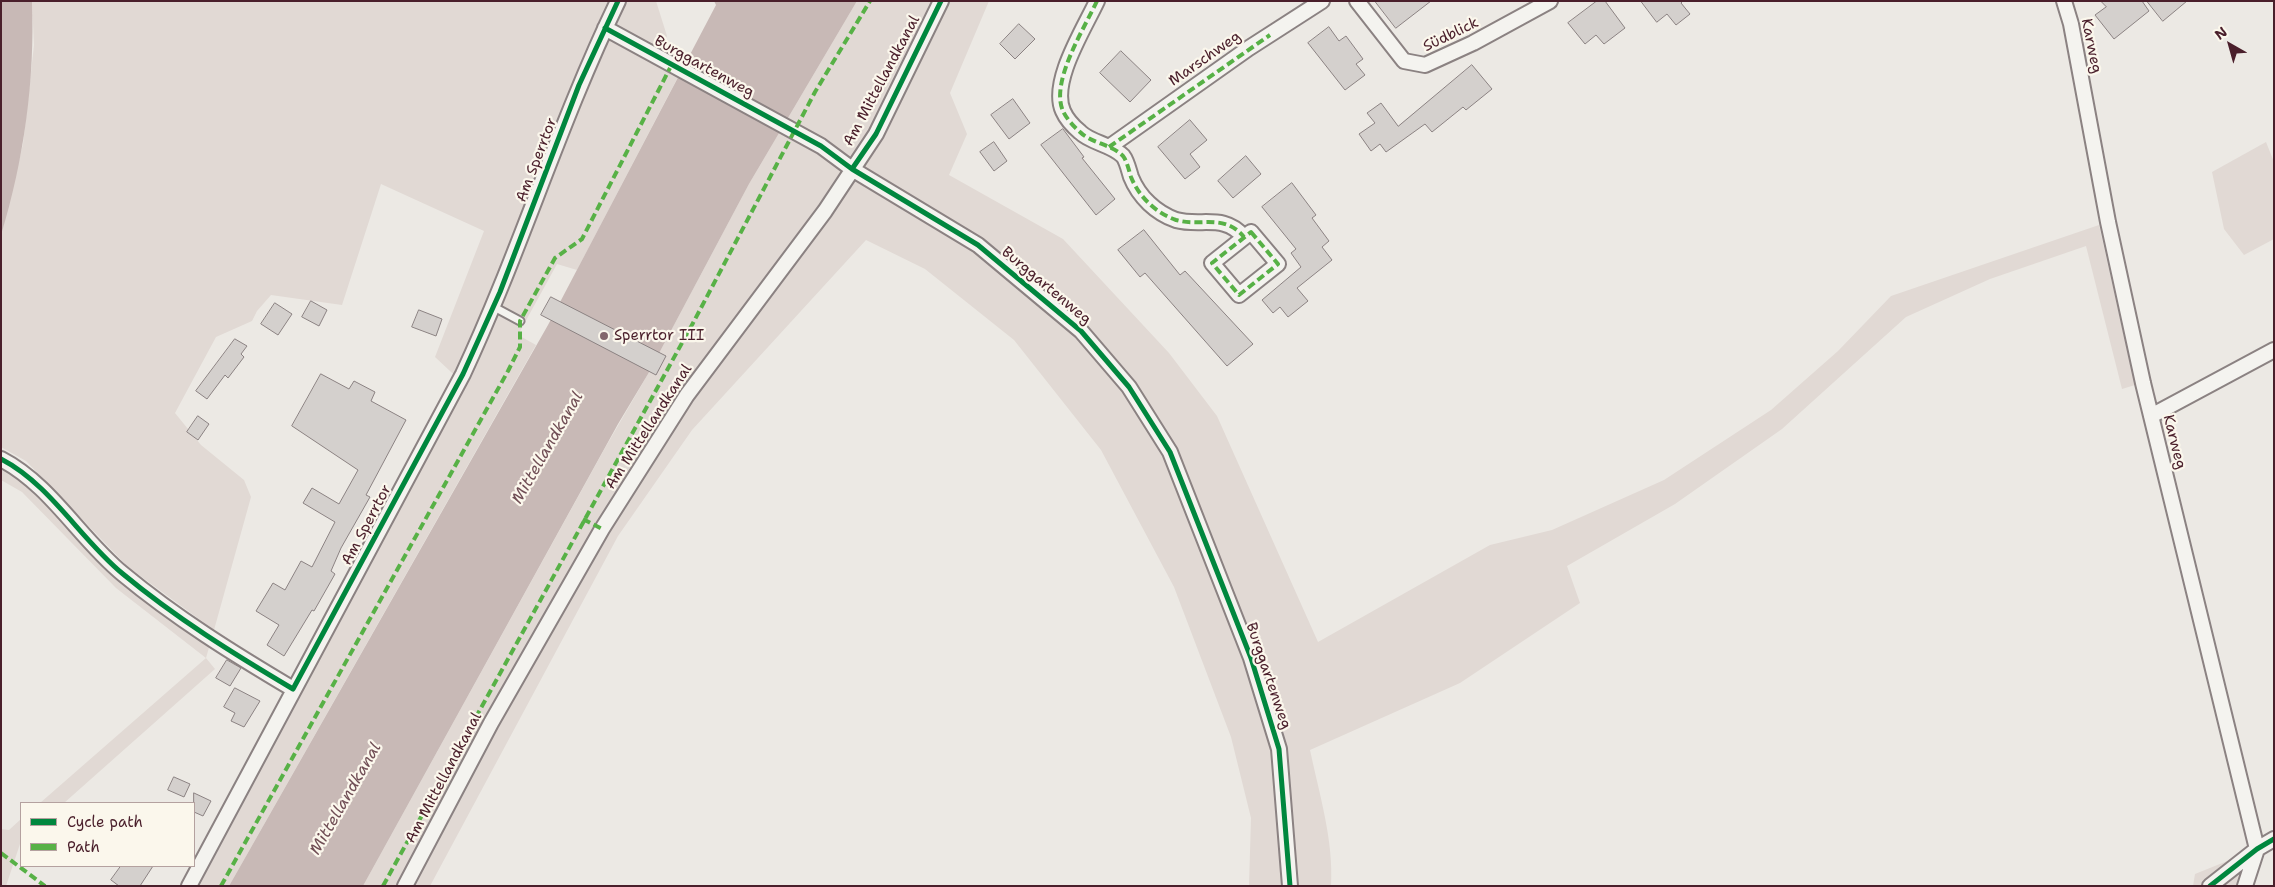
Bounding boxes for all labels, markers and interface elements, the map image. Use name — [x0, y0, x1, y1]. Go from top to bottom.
street label: Am Mittellandkanal — [840, 13, 924, 149]
street label: Südblick — [1420, 14, 1482, 56]
street label: Karweg — [2077, 17, 2105, 75]
north arrow — [2205, 20, 2255, 70]
text: N — [2211, 23, 2231, 44]
street label: Marschweg — [1166, 28, 1244, 90]
street label: Burggartenweg — [651, 32, 757, 102]
street label: Am Sperrtor — [513, 115, 561, 205]
street label: Burggartenweg — [997, 243, 1095, 329]
place label: Sperrtor III — [614, 327, 704, 345]
marker: Sperrtor III — [598, 330, 610, 342]
street label: Am Mittellandkanal — [602, 361, 696, 493]
water label: Mittellandkanal — [508, 389, 588, 507]
street label: Karweg — [2159, 413, 2189, 471]
street label: Am Sperrtor — [338, 482, 396, 568]
street label: Burggartenweg — [1241, 620, 1295, 732]
street label: Am Mittellandkanal — [402, 710, 486, 846]
water label: Mittellandkanal — [306, 740, 386, 858]
legend — [20, 802, 195, 867]
text: Cycle path — [67, 812, 143, 832]
text: Path — [67, 837, 100, 857]

